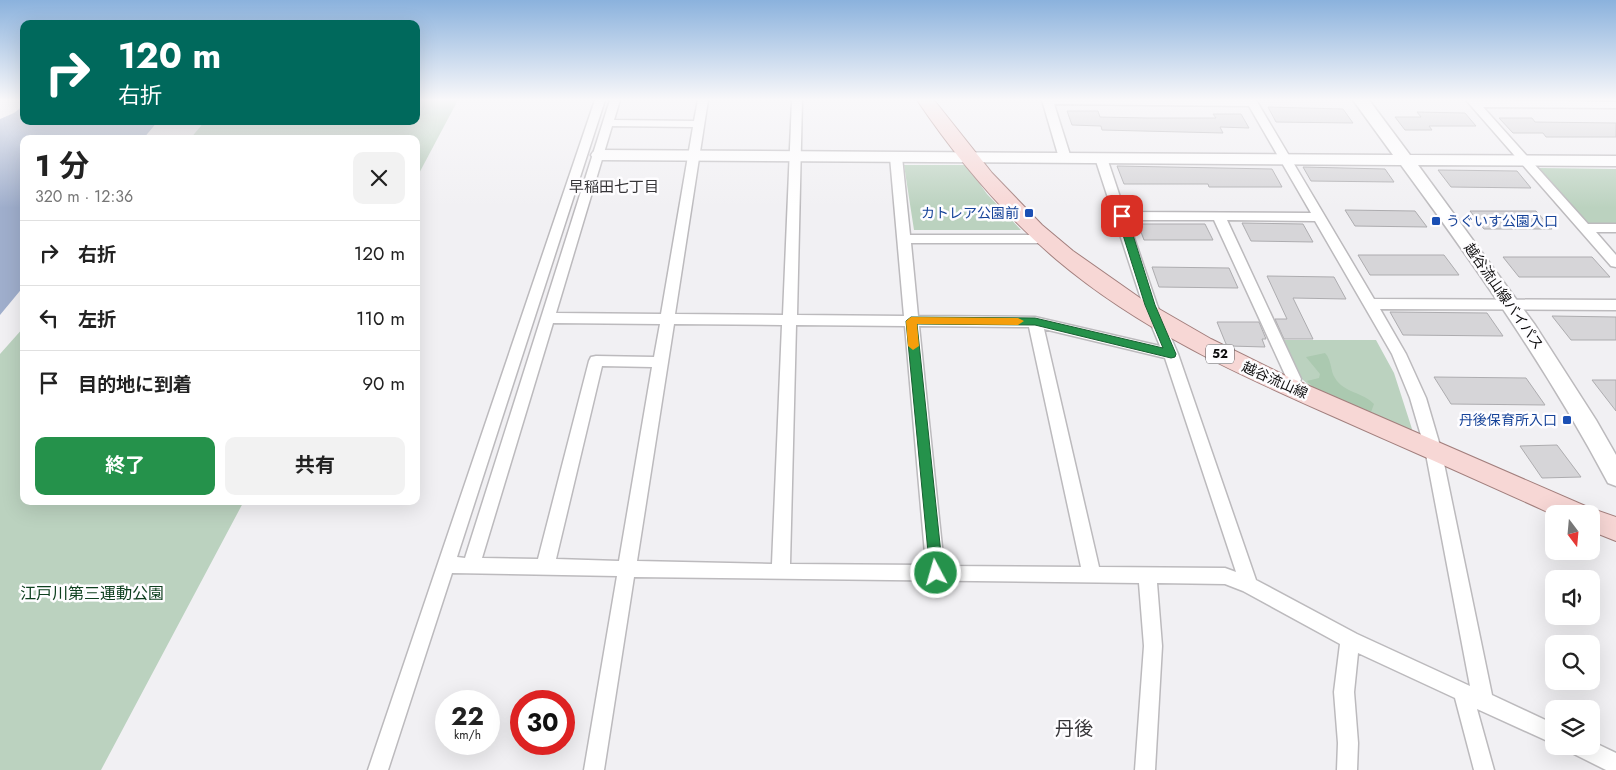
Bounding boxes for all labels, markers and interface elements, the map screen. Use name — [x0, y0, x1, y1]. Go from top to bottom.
text: 120 m — [118, 31, 221, 81]
icon: right — [35, 40, 100, 105]
text: 右折 — [118, 79, 162, 111]
text: 1 分 — [35, 144, 89, 187]
button: close — [353, 152, 405, 204]
district label: 早稲田七丁目 — [569, 176, 659, 198]
text: 320 m · 12:36 — [35, 185, 133, 208]
pin — [1101, 195, 1143, 237]
icon: arrive — [1108, 202, 1136, 230]
place label: カトレア公園前 — [921, 203, 1019, 223]
marker: カトレア公園前 — [1023, 207, 1035, 219]
place label: うぐいす公園入口 — [1446, 211, 1558, 231]
marker: うぐいす公園入口 — [1430, 215, 1442, 227]
icon: right — [35, 239, 63, 267]
street label: 越谷流山線バイパス — [1460, 239, 1548, 353]
text: 120 m — [354, 240, 405, 267]
text: 右折 — [78, 241, 116, 268]
icon: left — [35, 304, 63, 332]
text: 110 m — [356, 305, 405, 332]
text: 左折 — [78, 306, 116, 333]
road number: 52 — [1206, 344, 1234, 364]
street label: 越谷流山線 — [1239, 357, 1311, 403]
icon: arrive — [35, 369, 63, 397]
text: 90 m — [362, 370, 405, 397]
text: 目的地に到着 — [78, 371, 192, 398]
place label: 丹後保育所入口 — [1459, 410, 1557, 430]
marker: 丹後保育所入口 — [1561, 414, 1573, 426]
button: 終了 — [35, 437, 215, 495]
button: 共有 — [225, 437, 405, 495]
north arrow — [1545, 505, 1600, 560]
map controls — [1545, 505, 1600, 755]
position arrow — [909, 546, 961, 598]
button: sound — [1545, 570, 1600, 625]
park label: 江戸川第三運動公園 — [20, 582, 164, 605]
button: search — [1545, 635, 1600, 690]
speed limit sign: 30 — [510, 690, 575, 755]
text: 22 — [451, 698, 484, 734]
button: layers — [1545, 700, 1600, 755]
district label: 丹後 — [1055, 715, 1093, 742]
text: km/h — [454, 726, 481, 744]

